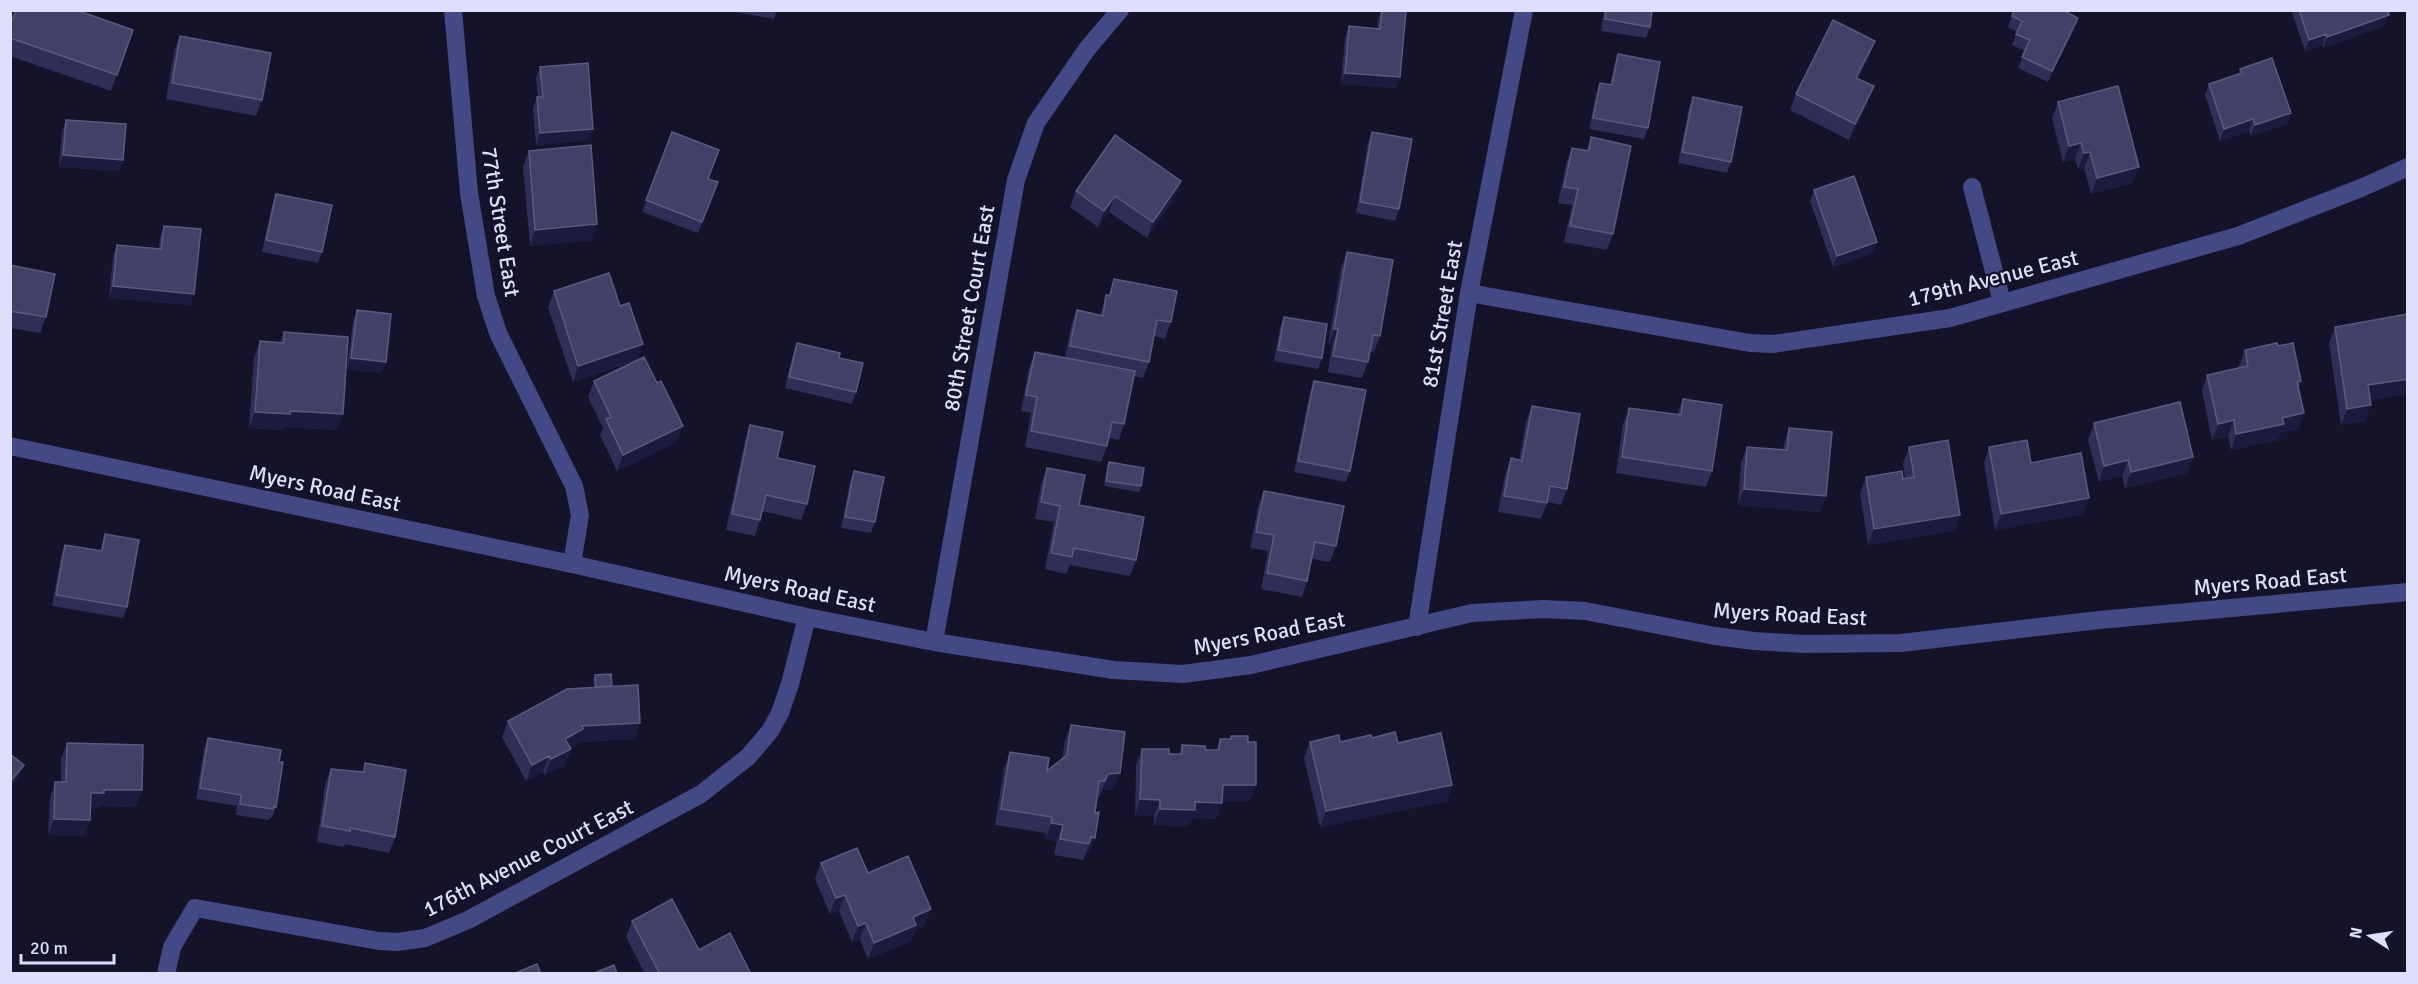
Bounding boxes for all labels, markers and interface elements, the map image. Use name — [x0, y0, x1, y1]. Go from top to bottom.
street label: 77th Street East — [476, 145, 526, 299]
street label: 80th Street Court East — [938, 203, 1000, 413]
street label: 81st Street East — [1416, 238, 1468, 390]
street label: 179th Avenue East — [1905, 244, 2081, 312]
street label: Myers Road East — [247, 459, 403, 517]
street label: Myers Road East — [722, 560, 878, 618]
street label: Myers Road East — [2192, 561, 2348, 601]
street label: Myers Road East — [1712, 596, 1868, 632]
street label: Myers Road East — [1191, 605, 1347, 661]
street label: 176th Avenue Court East — [418, 793, 638, 923]
north arrow — [2340, 906, 2400, 966]
text: N — [2345, 926, 2367, 941]
scale bar — [21, 927, 114, 965]
text: 20 m — [30, 937, 68, 959]

